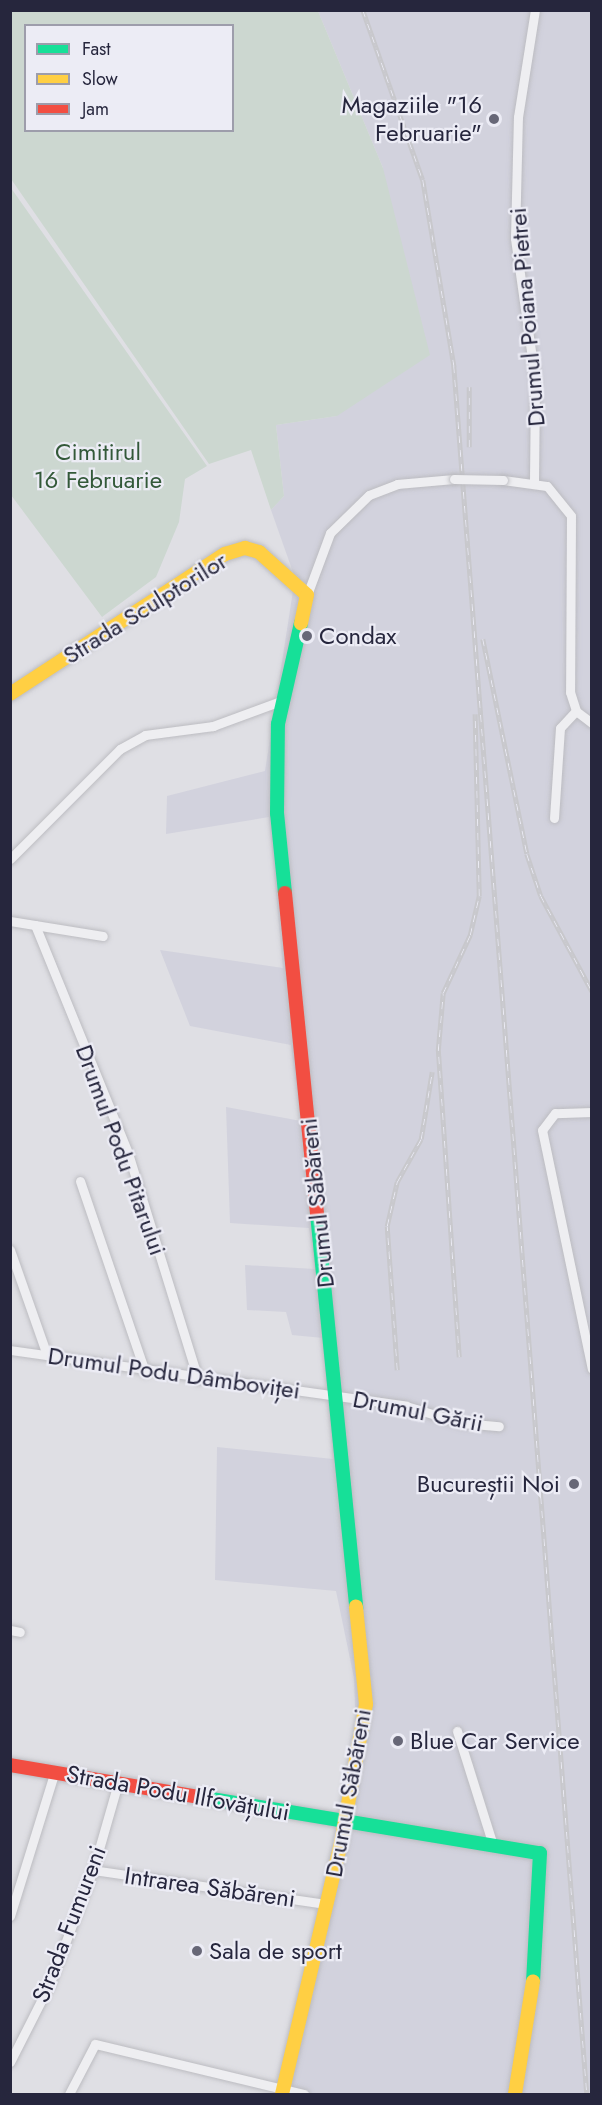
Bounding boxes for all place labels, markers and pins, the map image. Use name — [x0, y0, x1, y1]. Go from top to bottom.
place label: Magaziile "16 Februarie" — [341, 91, 482, 147]
marker: Magaziile "16 Februarie" — [487, 112, 501, 126]
place label: Condax — [319, 622, 396, 650]
marker: Condax — [300, 629, 314, 643]
place label: Bucureștii Noi — [417, 1470, 560, 1498]
marker: Bucureștii Noi — [565, 1475, 583, 1493]
place label: Blue Car Service — [410, 1727, 580, 1755]
marker: Blue Car Service — [391, 1734, 405, 1748]
place label: Sala de sport — [209, 1937, 342, 1965]
marker: Sala de sport — [190, 1944, 204, 1958]

